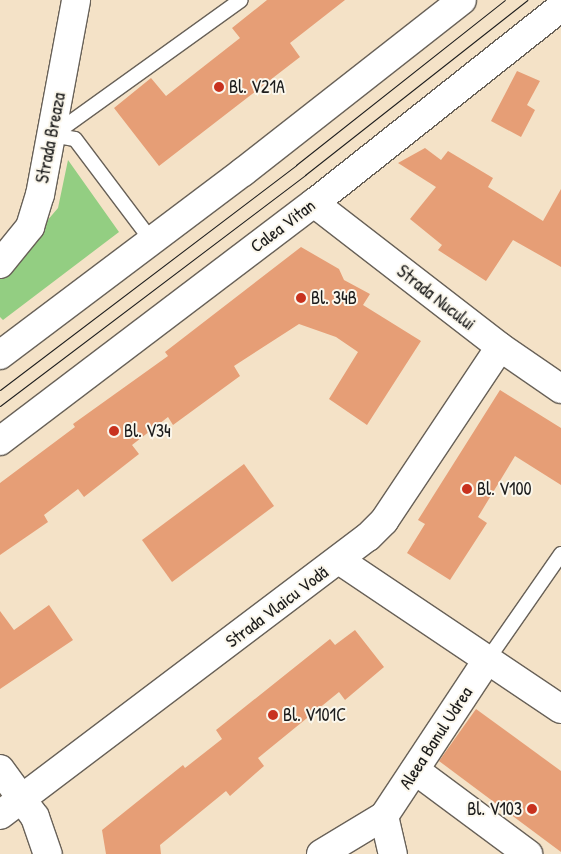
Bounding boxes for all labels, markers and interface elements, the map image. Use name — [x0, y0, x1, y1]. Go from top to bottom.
place label: Bl. V21A — [229, 76, 285, 98]
marker: Bl. V21A — [213, 81, 225, 93]
street label: Strada Breaza — [32, 91, 70, 185]
street label: Calea Vitan — [246, 195, 320, 257]
street label: Strada Nucului — [392, 261, 480, 335]
place label: Bl. 34B — [311, 287, 357, 309]
marker: Bl. 34B — [295, 292, 307, 304]
place label: Bl. V34 — [124, 420, 171, 442]
marker: Bl. V34 — [108, 425, 120, 437]
place label: Bl. V100 — [477, 478, 532, 500]
marker: Bl. V100 — [461, 483, 473, 495]
street label: Strada Vlaicu Vodă — [222, 562, 332, 652]
street label: Aleea Banul Udrea — [395, 683, 477, 793]
place label: Bl. V101C — [283, 704, 346, 726]
marker: Bl. V101C — [267, 709, 279, 721]
place label: Bl. V103 — [467, 798, 522, 820]
marker: Bl. V103 — [526, 803, 538, 815]

